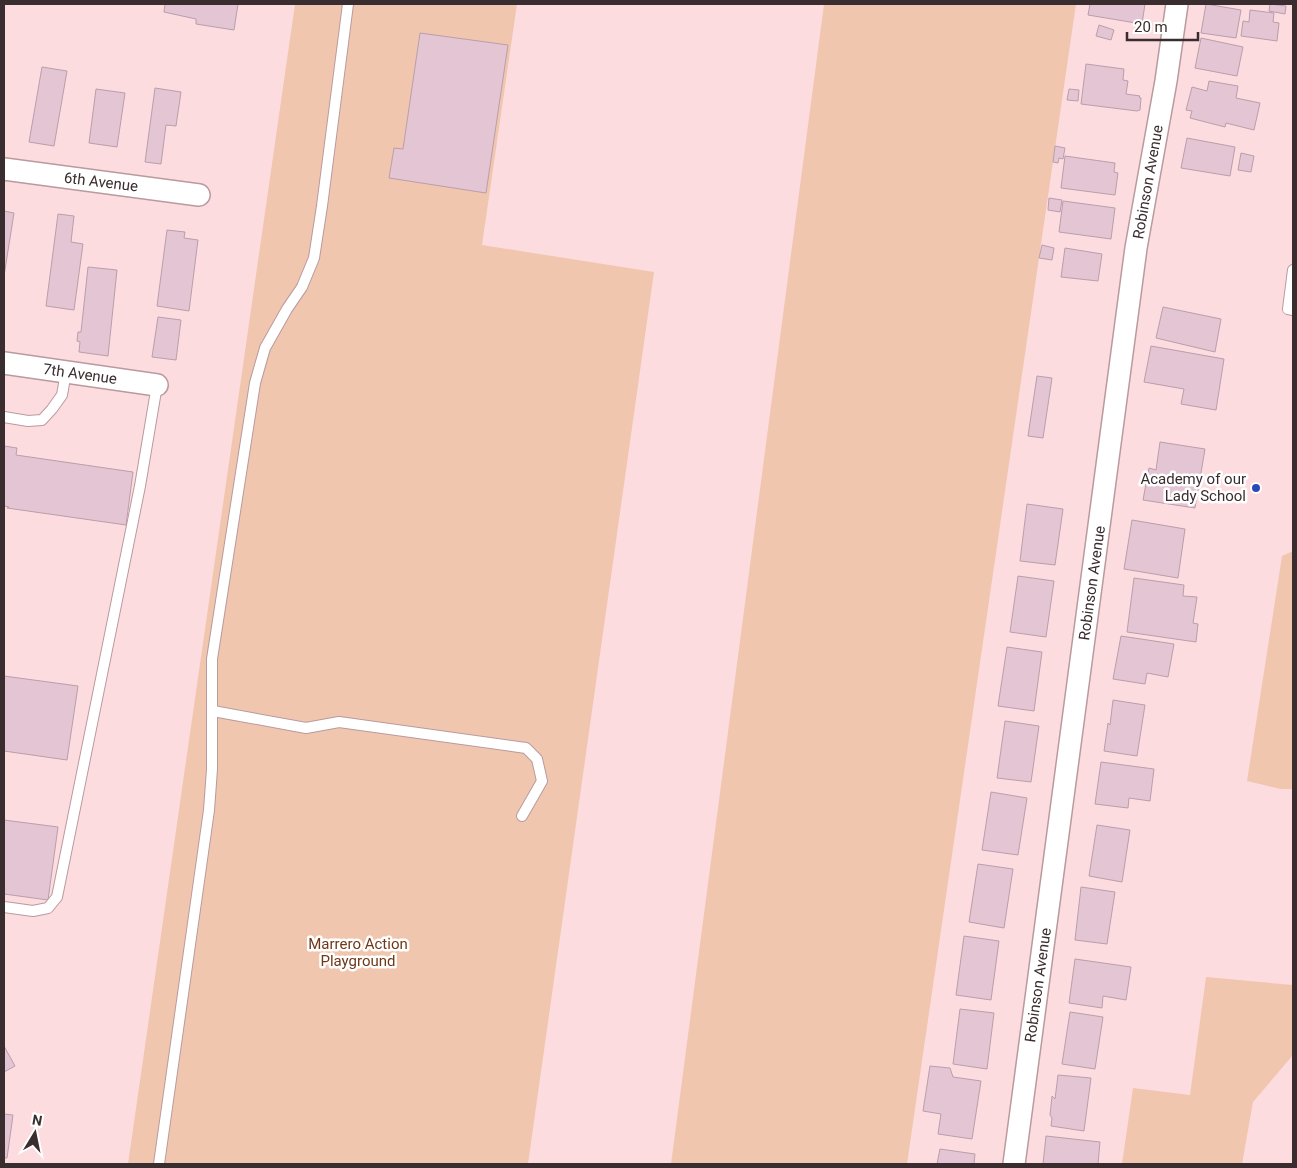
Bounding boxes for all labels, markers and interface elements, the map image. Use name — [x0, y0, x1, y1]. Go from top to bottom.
scale bar — [1127, 10, 1198, 42]
text: 20 m — [1134, 18, 1168, 36]
street label: Robinson Avenue — [1129, 124, 1167, 240]
street label: 6th Avenue — [63, 169, 139, 195]
street label: 7th Avenue — [42, 360, 118, 388]
place label: Academy of our Lady School — [1140, 470, 1246, 505]
marker: Academy of our Lady School — [1250, 482, 1262, 494]
street label: Robinson Avenue — [1075, 525, 1109, 641]
street label: Robinson Avenue — [1021, 927, 1055, 1043]
park label: Marrero Action Playground — [308, 935, 408, 970]
north arrow — [10, 1108, 60, 1158]
text: N — [31, 1111, 44, 1129]

